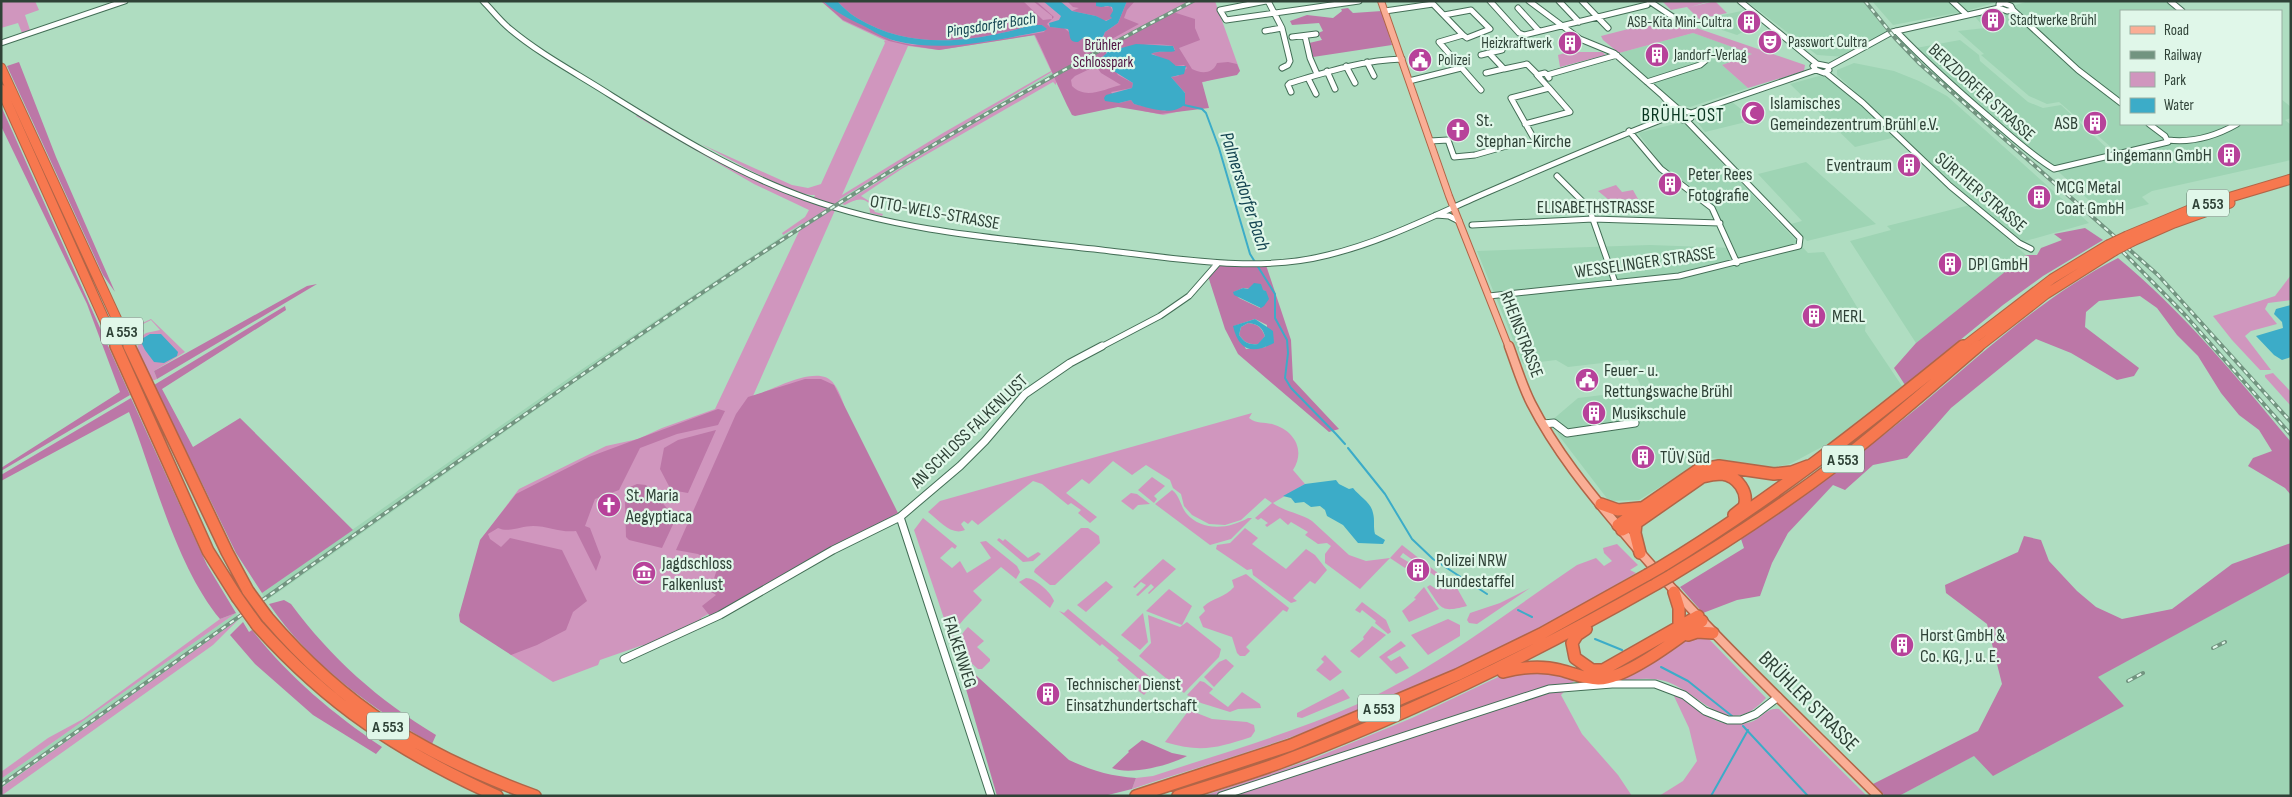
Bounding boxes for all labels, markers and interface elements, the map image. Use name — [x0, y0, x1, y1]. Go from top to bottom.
building icon: Stadtwerke Brühl — [1980, 7, 2006, 33]
water label: Pingsdorfer Bach — [945, 9, 1037, 42]
building icon: ASB-Kita Mini-Cultra — [1736, 9, 1762, 35]
legend — [2120, 10, 2282, 125]
place label: Stadtwerke Brühl — [2010, 11, 2097, 30]
place label: ASB-Kita Mini-Cultra — [1627, 13, 1732, 32]
text: Road — [2164, 21, 2189, 40]
theatre icon: Passwort Cultra — [1757, 29, 1783, 55]
building icon: Heizkraftwerk — [1557, 30, 1583, 56]
place label: Passwort Cultra — [1788, 33, 1867, 52]
place label: Heizkraftwerk — [1481, 34, 1552, 53]
park label: Brühler Schlosspark — [1073, 36, 1134, 72]
street label: BERZDORFER STRASSE — [1924, 39, 2039, 146]
building icon: Jandorf-Verlag — [1644, 42, 1670, 68]
place label: Jandorf-Verlag — [1673, 46, 1747, 65]
text: Railway — [2164, 46, 2202, 65]
public building icon: Polizei — [1407, 47, 1433, 73]
place label: Polizei — [1438, 51, 1471, 70]
text: Park — [2164, 71, 2186, 90]
place label: Islamisches Gemeindezentrum Brühl e.V. — [1770, 93, 1939, 135]
text: Water — [2164, 96, 2195, 115]
mosque icon: Islamisches Gemeindezentrum Brühl e.V. — [1740, 100, 1766, 126]
district label: BRÜHL-OST — [1641, 104, 1725, 127]
place label: St. Stephan-Kirche — [1476, 110, 1571, 152]
building icon: ASB — [2082, 110, 2108, 136]
place label: ASB — [2054, 113, 2078, 134]
church icon: St. Stephan-Kirche — [1445, 117, 1471, 143]
water label: Palmersdorfer Bach — [1215, 129, 1275, 254]
building icon: Lingemann GmbH — [2216, 142, 2242, 168]
place label: Lingemann GmbH — [2106, 145, 2212, 166]
street label: SÜRTHER STRASSE — [1931, 148, 2031, 237]
building icon: Eventraum — [1896, 152, 1922, 178]
place label: Eventraum — [1826, 155, 1892, 176]
place label: Peter Rees Fotografie — [1688, 164, 1752, 206]
building icon: Peter Rees Fotografie — [1657, 171, 1683, 197]
place label: MCG Metal Coat GmbH — [2056, 177, 2125, 219]
building icon: MCG Metal Coat GmbH — [2026, 184, 2052, 210]
road number: A 553 — [2187, 190, 2229, 217]
street label: OTTO-WELS-STRASSE — [868, 191, 1001, 234]
street label: ELISABETHSTRASSE — [1537, 197, 1655, 218]
street label: WESSELINGER STRASSE — [1573, 242, 1717, 283]
building icon: DPI GmbH — [1937, 251, 1963, 277]
place label: DPI GmbH — [1968, 254, 2028, 275]
street label: RHEINSTRASSE — [1495, 288, 1548, 380]
building icon: MERL — [1801, 303, 1827, 329]
place label: MERL — [1832, 306, 1865, 327]
road number: A 553 — [101, 318, 143, 344]
place label: Feuer- u. Rettungswache Brühl — [1604, 360, 1733, 402]
public building icon: Feuer- u. Rettungswache Brühl — [1574, 367, 1600, 393]
street label: AN SCHLOSS FALKENLUST — [906, 370, 1032, 493]
building icon: Musikschule — [1581, 400, 1607, 426]
place label: Musikschule — [1612, 403, 1686, 424]
building icon: TÜV Süd — [1630, 444, 1656, 470]
road number: A 553 — [1822, 446, 1864, 472]
place label: TÜV Süd — [1660, 447, 1710, 468]
place label: St. Maria Aegyptiaca — [625, 485, 692, 527]
church icon: St. Maria Aegyptiaca — [596, 492, 622, 518]
place label: Polizei NRW Hundestaffel — [1436, 550, 1514, 592]
place label: Jagdschloss Falkenlust — [661, 553, 732, 595]
building icon: Polizei NRW Hundestaffel — [1405, 557, 1431, 583]
museum icon: Jagdschloss Falkenlust — [631, 560, 657, 586]
street label: FALKENWEG — [938, 614, 981, 690]
place label: Horst GmbH & Co. KG, J. u. E. — [1920, 625, 2005, 667]
building icon: Horst GmbH & Co. KG, J. u. E. — [1889, 632, 1915, 658]
street label: BRÜHLER STRASSE — [1753, 646, 1864, 757]
place label: Technischer Dienst Einsatzhundertschaft — [1066, 674, 1198, 716]
building icon: Technischer Dienst Einsatzhundertschaft — [1035, 681, 1061, 707]
road number: A 553 — [1358, 694, 1400, 721]
road number: A 553 — [367, 712, 409, 739]

